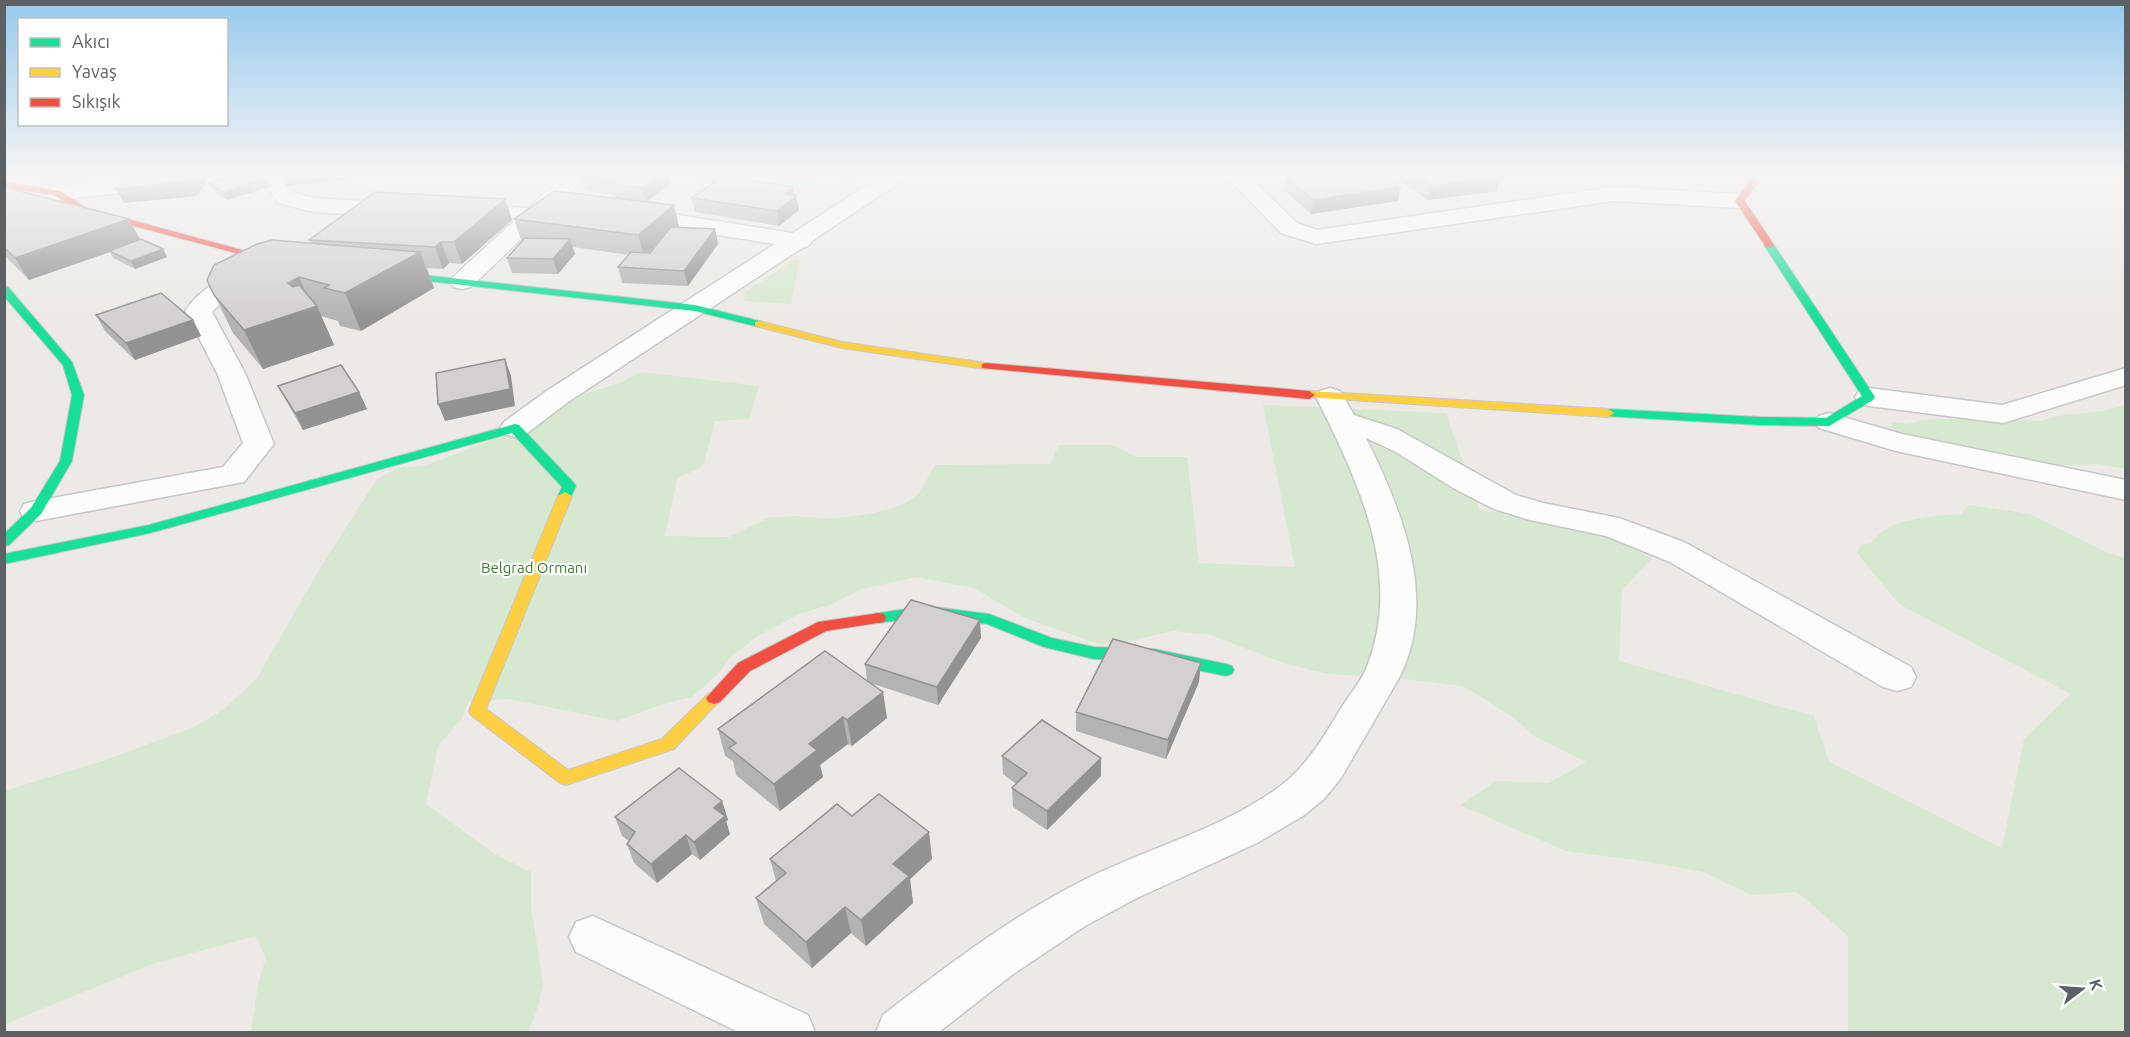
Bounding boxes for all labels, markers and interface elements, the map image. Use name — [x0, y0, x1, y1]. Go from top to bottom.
legend — [18, 18, 228, 126]
text: Akıcı — [72, 31, 110, 51]
text: Yavaş — [72, 61, 117, 81]
text: Sıkışık — [72, 91, 121, 111]
park label: Belgrad Ormanı — [481, 559, 587, 576]
north arrow — [2052, 959, 2112, 1019]
text: K — [2086, 977, 2107, 993]

